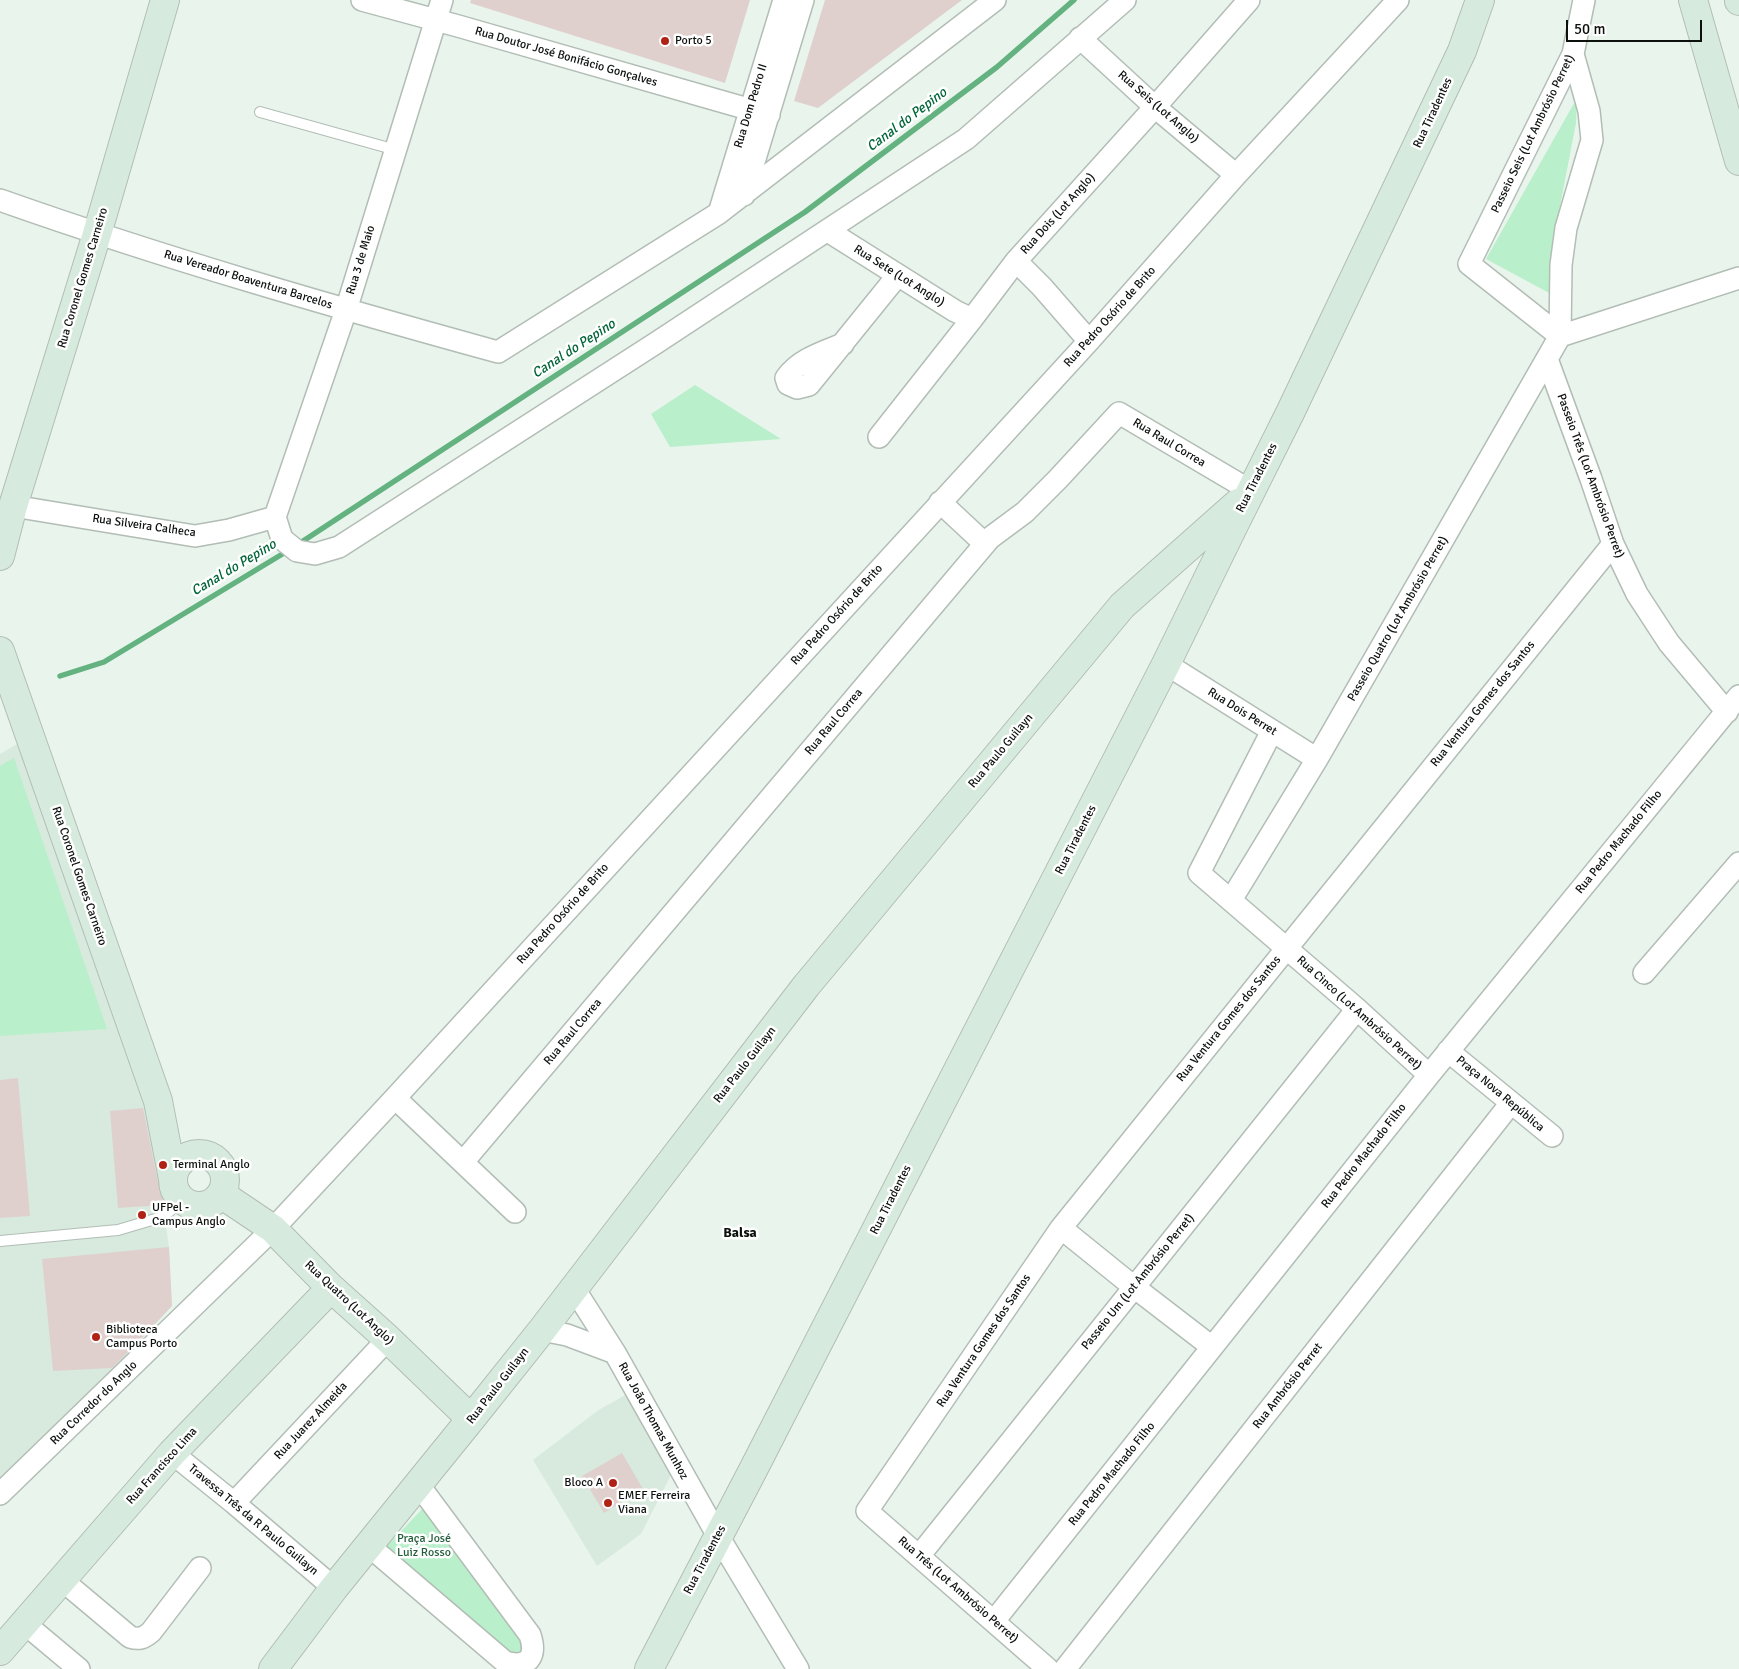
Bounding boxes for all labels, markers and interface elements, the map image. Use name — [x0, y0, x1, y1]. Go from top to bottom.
scale bar — [1569, 10, 1705, 42]
text: 50 m — [1574, 20, 1605, 38]
street label: Rua Doutor José Bonifácio Gonçalves — [473, 24, 659, 90]
place label: Porto 5 — [675, 34, 712, 48]
marker: Porto 5 — [659, 35, 671, 47]
street label: Passeio Seis (Lot Ambrósio Perret) — [1488, 53, 1578, 215]
street label: Rua Dom Pedro II — [731, 62, 771, 150]
street label: Rua Seis (Lot Anglo) — [1114, 68, 1202, 146]
street label: Rua Tiradentes — [1410, 76, 1456, 150]
water label: Canal do Pepino — [864, 84, 950, 156]
street label: Rua Dois (Lot Anglo) — [1018, 170, 1098, 258]
street label: Rua Coronel Gomes Carneiro — [55, 206, 111, 350]
street label: Rua 3 de Maio — [344, 224, 378, 296]
street label: Rua Sete (Lot Anglo) — [851, 242, 947, 310]
street label: Rua Vereador Boaventura Barcelos — [162, 247, 334, 313]
street label: Rua Pedro Osório de Brito — [1061, 264, 1159, 370]
water label: Canal do Pepino — [529, 316, 619, 382]
street label: Passeio Três (Lot Ambrósio Perret) — [1553, 392, 1627, 560]
street label: Rua Raul Correa — [1130, 416, 1208, 470]
street label: Rua Tiradentes — [1233, 441, 1281, 515]
street label: Rua Silveira Calheca — [91, 512, 197, 540]
street label: Passeio Quatro (Lot Ambrósio Perret) — [1345, 534, 1451, 704]
water label: Canal do Pepino — [189, 536, 279, 600]
street label: Rua Pedro Osório de Brito — [788, 562, 886, 668]
street label: Rua Ventura Gomes dos Santos — [1428, 638, 1538, 770]
street label: Rua Dois Perret — [1205, 685, 1279, 739]
street label: Rua Raul Correa — [802, 686, 866, 758]
street label: Rua Paulo Guilayn — [966, 711, 1036, 791]
street label: Rua Pedro Machado Filho — [1573, 787, 1665, 897]
street label: Rua Tiradentes — [1052, 803, 1100, 877]
street label: Rua Coronel Gomes Carneiro — [48, 805, 110, 947]
street label: Rua Pedro Osório de Brito — [514, 861, 612, 967]
street label: Rua Ventura Gomes dos Santos — [1174, 953, 1284, 1085]
street label: Rua Cinco (Lot Ambrósio Perret) — [1294, 953, 1424, 1073]
street label: Rua Raul Correa — [541, 996, 605, 1068]
street label: Rua Paulo Guilayn — [711, 1024, 779, 1106]
street label: Praça Nova República — [1453, 1053, 1547, 1135]
street label: Rua Pedro Machado Filho — [1319, 1101, 1409, 1211]
place label: Terminal Anglo — [173, 1158, 250, 1172]
marker: Terminal Anglo — [157, 1159, 169, 1171]
street label: Rua Tiradentes — [867, 1163, 915, 1237]
place label: UFPel - Campus Anglo — [152, 1201, 225, 1229]
marker: UFPel - Campus Anglo — [136, 1209, 148, 1221]
street label: Passeio Um (Lot Ambrósio Perret) — [1079, 1211, 1197, 1353]
district label: Balsa — [723, 1225, 757, 1241]
street label: Rua Quatro (Lot Anglo) — [301, 1258, 397, 1348]
street label: Rua Ventura Gomes dos Santos — [934, 1272, 1034, 1410]
place label: Biblioteca Campus Porto — [106, 1323, 177, 1351]
marker: Biblioteca Campus Porto — [90, 1331, 102, 1343]
street label: Rua Ambrósio Perret — [1250, 1340, 1326, 1432]
street label: Rua Paulo Guilayn — [464, 1345, 532, 1427]
street label: Rua Corredor do Anglo — [48, 1358, 140, 1448]
street label: Rua João Thomas Munhoz — [615, 1360, 691, 1482]
street label: Rua Juarez Almeida — [271, 1379, 351, 1463]
street label: Rua Pedro Machado Filho — [1066, 1419, 1158, 1529]
street label: Rua Francisco Lima — [124, 1424, 200, 1508]
street label: Travessa Três da R Paulo Guilayn — [185, 1461, 321, 1579]
place label: Bloco A — [564, 1476, 603, 1490]
marker: Bloco A — [607, 1477, 619, 1489]
place label: EMEF Ferreira Viana — [618, 1489, 690, 1517]
marker: EMEF Ferreira Viana — [602, 1497, 614, 1509]
street label: Rua Tiradentes — [681, 1523, 729, 1597]
park label: Praça José Luiz Rosso — [397, 1532, 451, 1560]
street label: Rua Três (Lot Ambrósio Perret) — [895, 1534, 1021, 1646]

